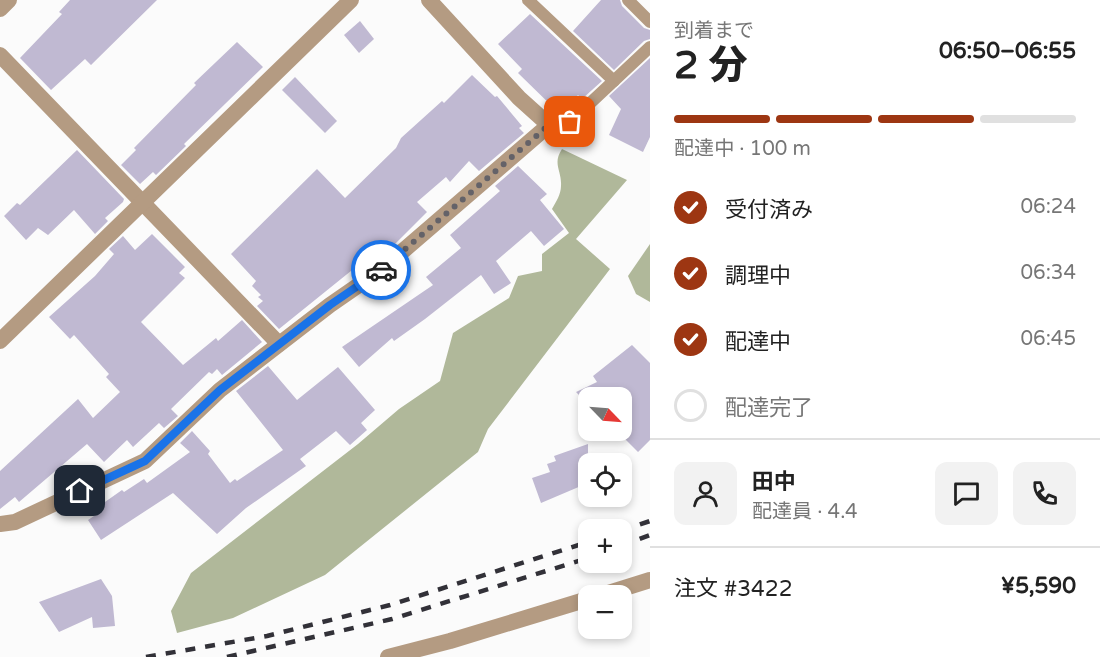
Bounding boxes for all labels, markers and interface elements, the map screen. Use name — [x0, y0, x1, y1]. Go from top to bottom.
text: 到着まで — [674, 19, 754, 43]
text: 06:50–06:55 — [939, 38, 1076, 64]
text: 2 分 — [674, 42, 748, 89]
pin — [544, 96, 595, 147]
icon: bag — [553, 105, 586, 138]
text: 配達中 · 100 m — [674, 137, 811, 161]
icon: check — [674, 191, 707, 224]
text: 06:24 — [1021, 195, 1076, 219]
text: 受付済み — [725, 197, 813, 223]
courier — [351, 240, 411, 300]
icon: car — [365, 254, 398, 287]
icon: check — [674, 257, 707, 290]
text: 06:34 — [1021, 261, 1076, 285]
text: 調理中 — [725, 263, 791, 289]
icon: check — [674, 323, 707, 356]
text: 06:45 — [1021, 327, 1076, 351]
text: 配達中 — [725, 329, 791, 355]
north arrow — [578, 387, 632, 441]
map controls — [578, 387, 632, 639]
text: 配達完了 — [725, 395, 813, 421]
button: locate — [578, 453, 632, 507]
button: person — [674, 462, 737, 525]
button: chat — [935, 462, 998, 525]
button: phone — [1013, 462, 1076, 525]
pin — [54, 465, 105, 516]
text: 田中 — [752, 469, 796, 495]
icon: home — [63, 474, 96, 507]
text: 配達員 · 4.4 — [752, 500, 858, 524]
button: + — [578, 519, 632, 573]
text: ¥5,590 — [1001, 573, 1076, 599]
text: 注文 #3422 — [674, 576, 792, 602]
button: − — [578, 585, 632, 639]

